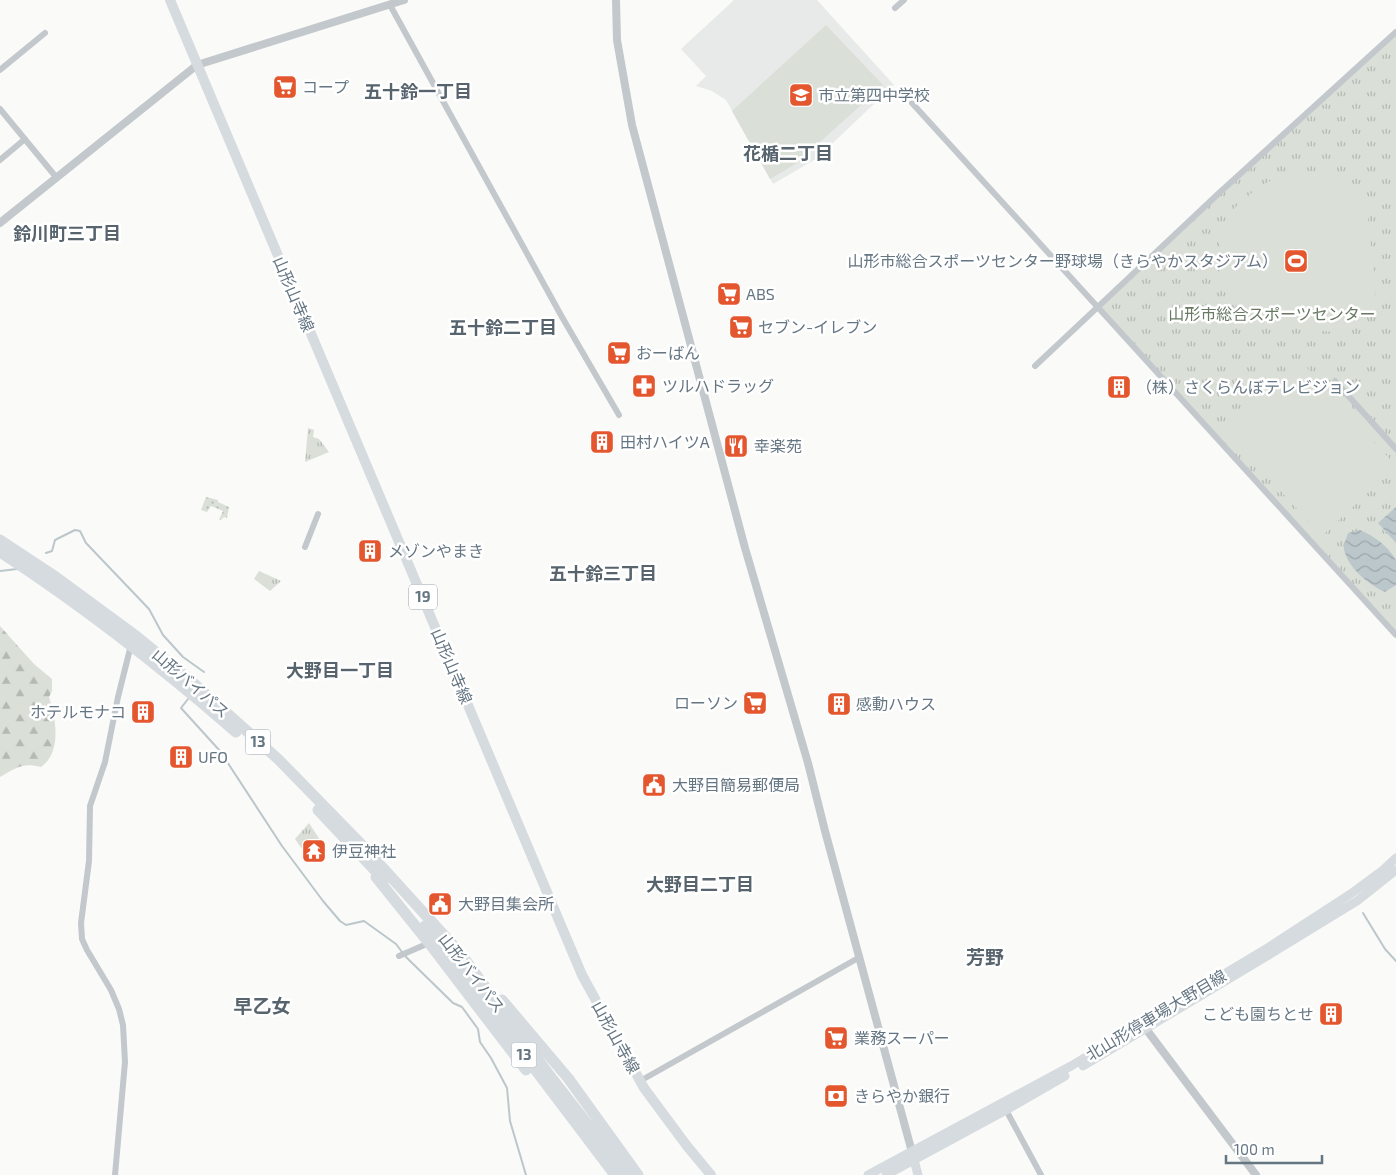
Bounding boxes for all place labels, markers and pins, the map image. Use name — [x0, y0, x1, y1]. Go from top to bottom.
supermarket icon: コープ — [272, 74, 298, 100]
place label: コープ — [302, 77, 349, 96]
school or university icon: 市立第四中学校 — [788, 82, 814, 108]
place label: 市立第四中学校 — [818, 85, 930, 104]
sports icon: 山形市総合スポーツセンター野球場（きらやかスタジアム） — [1283, 248, 1309, 274]
place label: 山形市総合スポーツセンター野球場（きらやかスタジアム） — [847, 251, 1278, 270]
supermarket icon: ABS — [716, 281, 742, 307]
place label: ABS — [746, 284, 775, 303]
supermarket icon: セブン-イレブン — [728, 314, 754, 340]
place label: セブン-イレブン — [758, 317, 877, 336]
supermarket icon: おーばん — [606, 340, 632, 366]
place label: おーばん — [636, 343, 700, 362]
pharmacy icon: ツルハドラッグ — [631, 373, 657, 399]
building icon: （株）さくらんぼテレビジョン — [1106, 374, 1132, 400]
place label: ツルハドラッグ — [662, 376, 774, 395]
place label: （株）さくらんぼテレビジョン — [1136, 377, 1360, 396]
building icon: 田村ハイツA — [589, 429, 615, 455]
place label: 田村ハイツA — [620, 432, 710, 451]
restaurant icon: 幸楽苑 — [723, 433, 749, 459]
place label: 幸楽苑 — [754, 436, 802, 455]
building icon: メゾンやまき — [357, 538, 383, 564]
place label: メゾンやまき — [388, 541, 484, 560]
supermarket icon: ローソン — [742, 690, 768, 716]
building icon: 感動ハウス — [826, 691, 852, 717]
place label: ローソン — [674, 693, 738, 712]
place label: 感動ハウス — [856, 694, 936, 713]
building icon: ホテルモナコ — [130, 699, 156, 725]
place label: ホテルモナコ — [30, 702, 126, 721]
building icon: UFO — [168, 744, 194, 770]
place label: UFO — [198, 747, 228, 766]
public building icon: 大野目簡易郵便局 — [641, 772, 667, 798]
place label: 大野目簡易郵便局 — [672, 775, 800, 794]
temple icon: 伊豆神社 — [301, 838, 327, 864]
place label: 伊豆神社 — [332, 841, 396, 860]
public building icon: 大野目集会所 — [427, 891, 453, 917]
place label: 大野目集会所 — [458, 894, 554, 913]
building icon: こども園ちとせ — [1318, 1001, 1344, 1027]
place label: こども園ちとせ — [1202, 1004, 1314, 1023]
supermarket icon: 業務スーパー — [823, 1025, 849, 1051]
place label: 業務スーパー — [854, 1028, 950, 1047]
bank icon: きらやか銀行 — [823, 1083, 849, 1109]
place label: きらやか銀行 — [854, 1086, 950, 1105]

